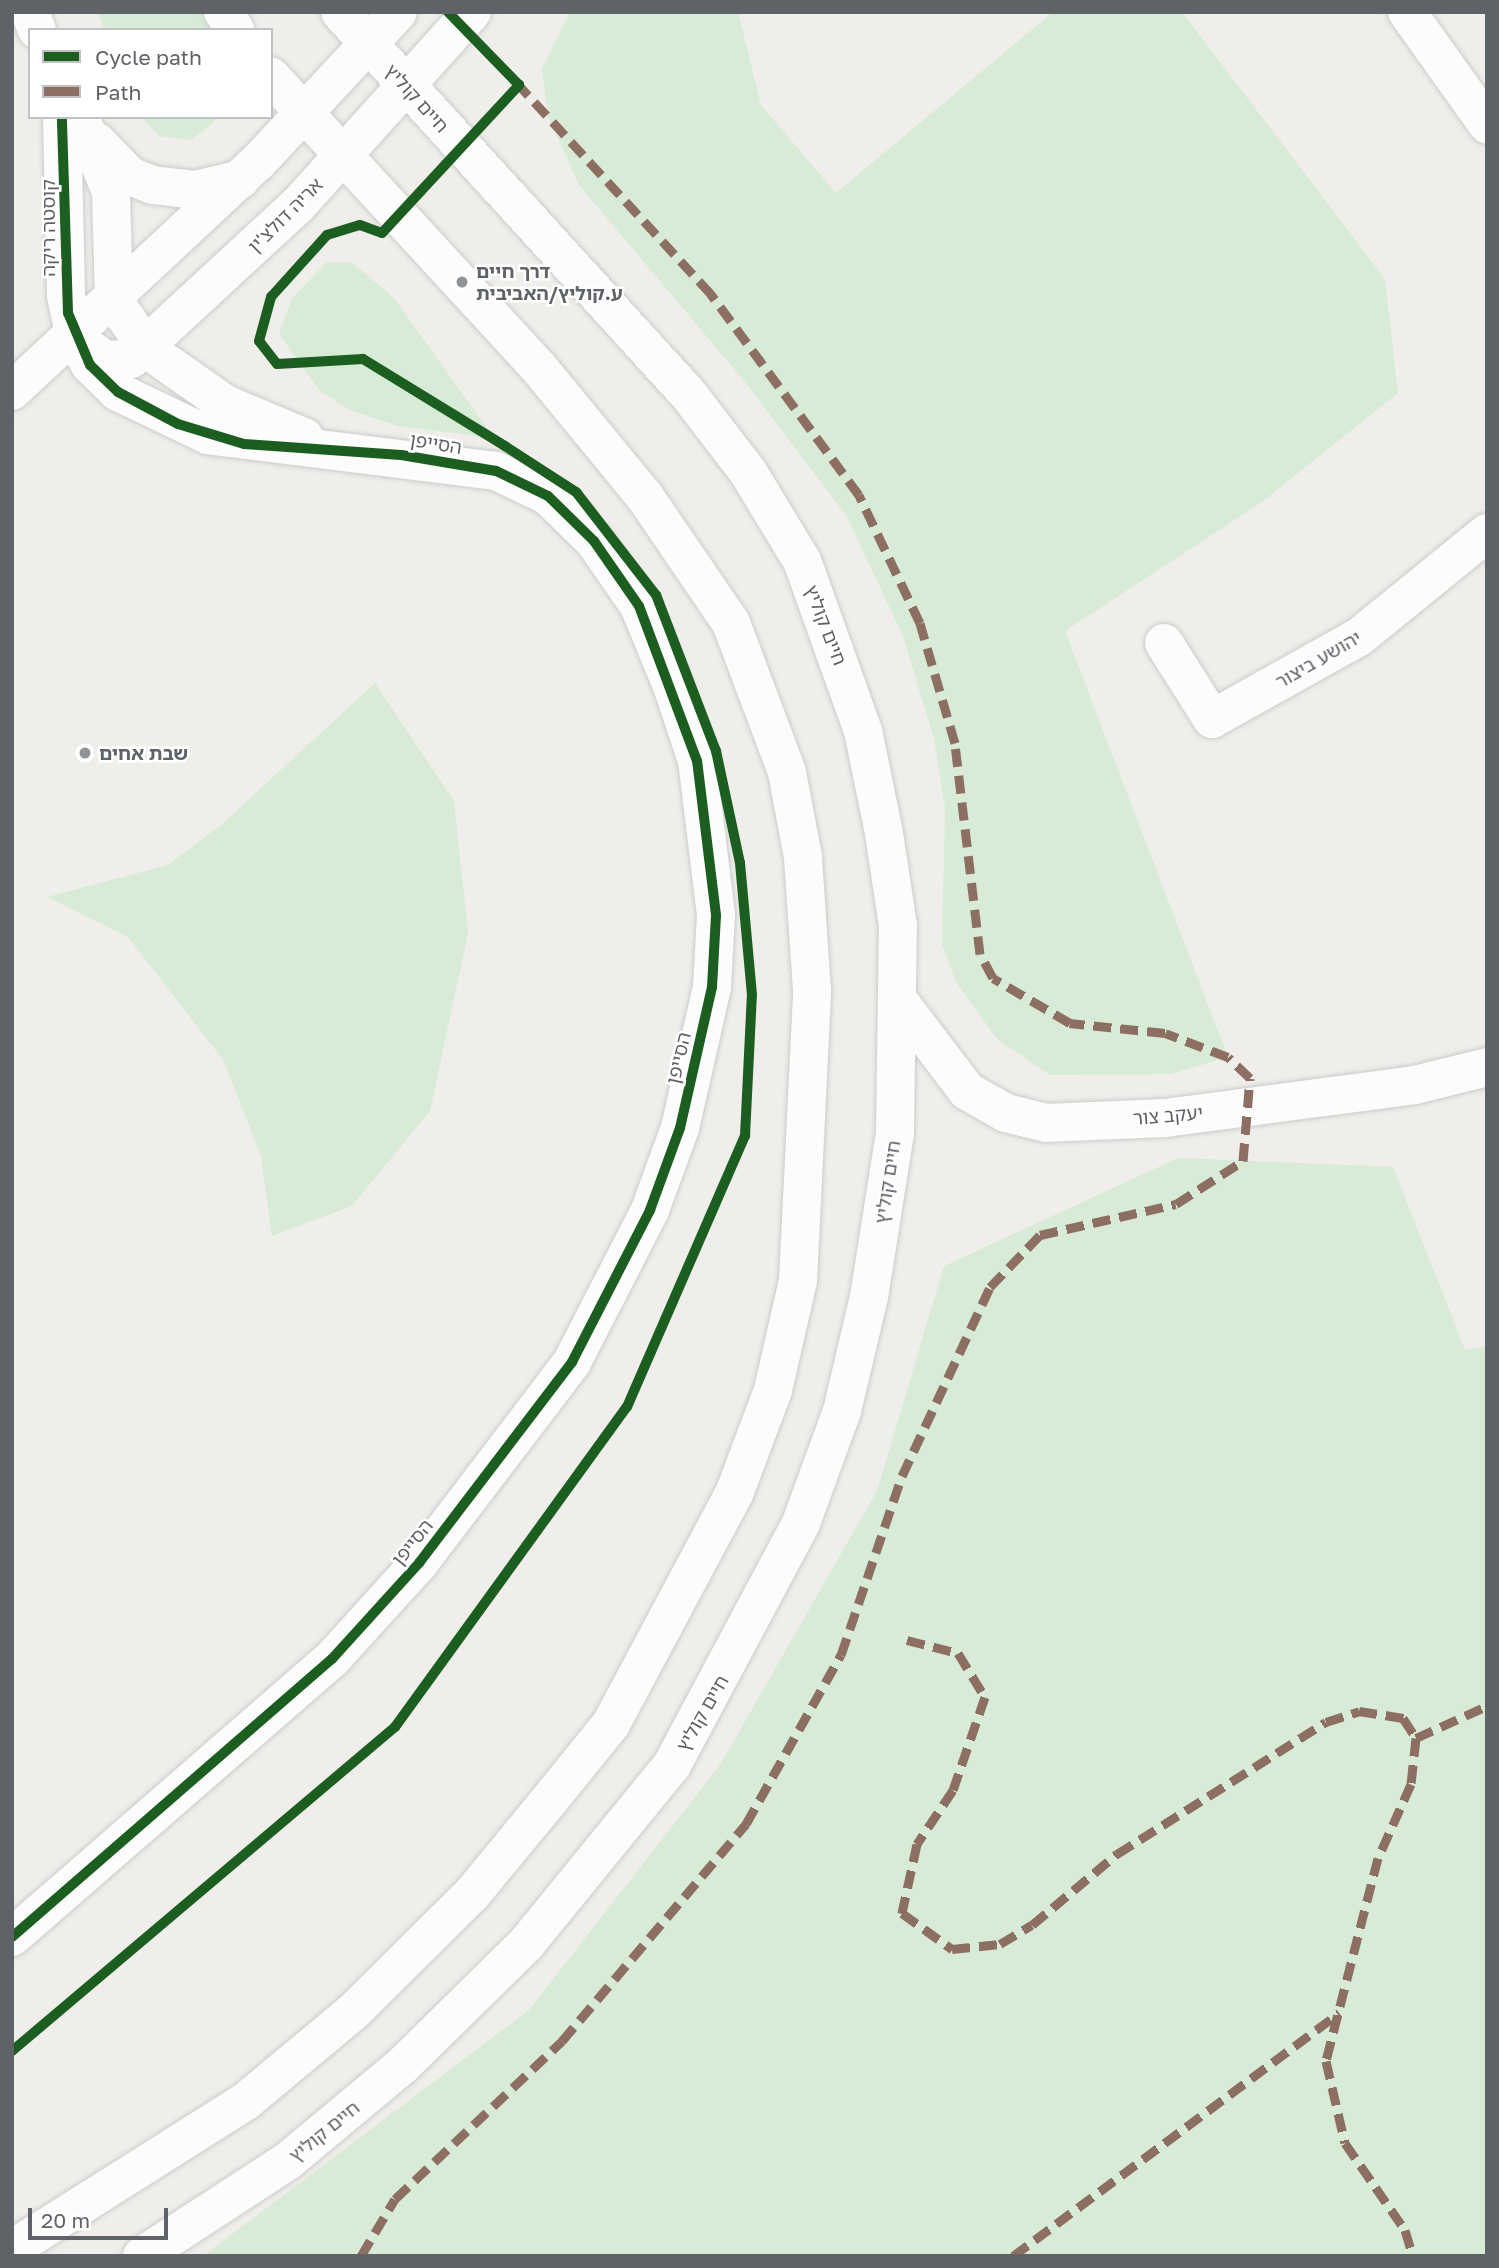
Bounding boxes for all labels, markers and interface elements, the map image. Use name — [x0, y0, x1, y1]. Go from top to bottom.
legend — [28, 28, 273, 119]
text: Cycle path — [95, 44, 202, 70]
street label: חיים קוליץ — [380, 59, 454, 137]
text: Path — [95, 79, 142, 105]
street label: אריה דולצ'ין — [243, 173, 327, 257]
street label: קוסטה ריקה — [37, 179, 59, 277]
place label: דרך חיים ע.קוליץ/האביבית — [476, 260, 623, 304]
marker: דרך חיים ע.קוליץ/האביבית — [454, 274, 470, 290]
street label: הסייפן — [408, 428, 464, 458]
street label: חיים קוליץ — [800, 582, 852, 668]
street label: יהושע ביצור — [1271, 625, 1365, 693]
place label: שבת אחים — [99, 742, 188, 764]
marker: שבת אחים — [77, 745, 93, 761]
street label: הסייפן — [661, 1030, 695, 1086]
street label: יעקב צור — [1132, 1101, 1204, 1129]
street label: חיים קוליץ — [869, 1139, 905, 1225]
street label: הסייפן — [387, 1514, 437, 1570]
street label: חיים קוליץ — [671, 1671, 733, 1755]
street label: חיים קוליץ — [284, 2096, 364, 2166]
scale bar — [32, 2194, 172, 2238]
text: 20 m — [41, 2207, 90, 2233]

